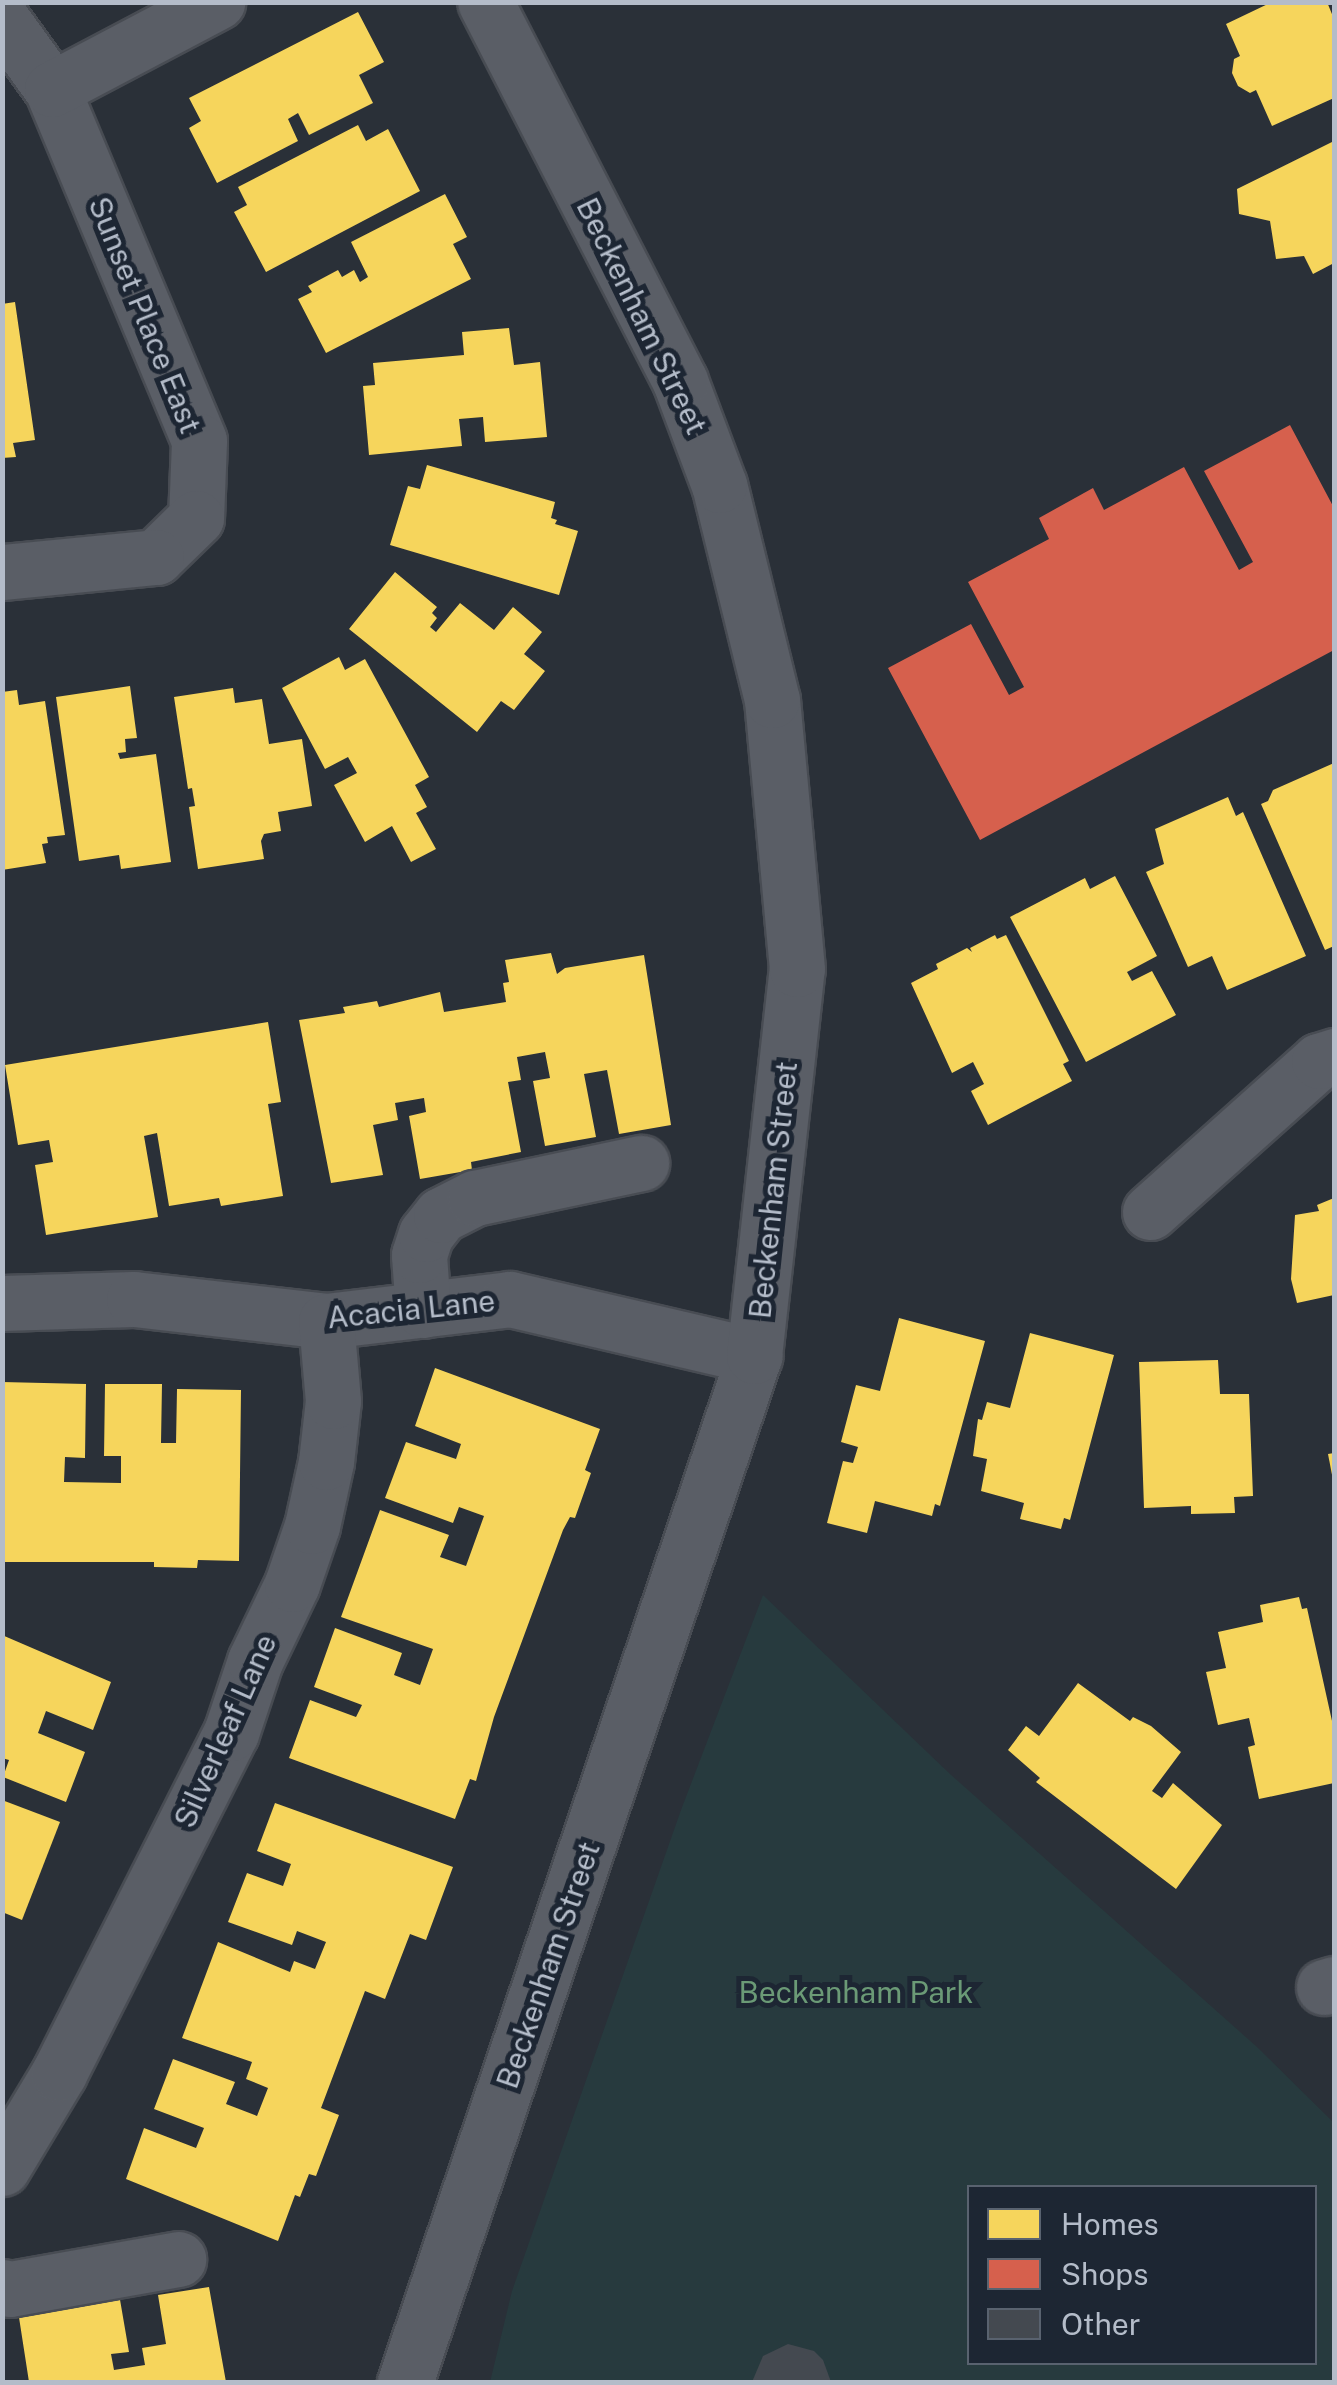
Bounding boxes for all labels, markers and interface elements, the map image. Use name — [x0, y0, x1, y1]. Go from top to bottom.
street label: Sunset Place East — [81, 192, 209, 438]
street label: Beckenham Street — [569, 192, 715, 440]
street label: Beckenham Street — [742, 1060, 804, 1320]
street label: Acacia Lane — [325, 1282, 497, 1336]
street label: Silverleaf Lane — [166, 1629, 284, 1833]
street label: Beckenham Street — [489, 1837, 607, 2093]
park label: Beckenham Park — [739, 1974, 973, 2010]
legend — [967, 2185, 1317, 2365]
text: Homes — [1061, 2206, 1159, 2242]
text: Shops — [1061, 2256, 1148, 2292]
text: Other — [1061, 2306, 1141, 2342]

